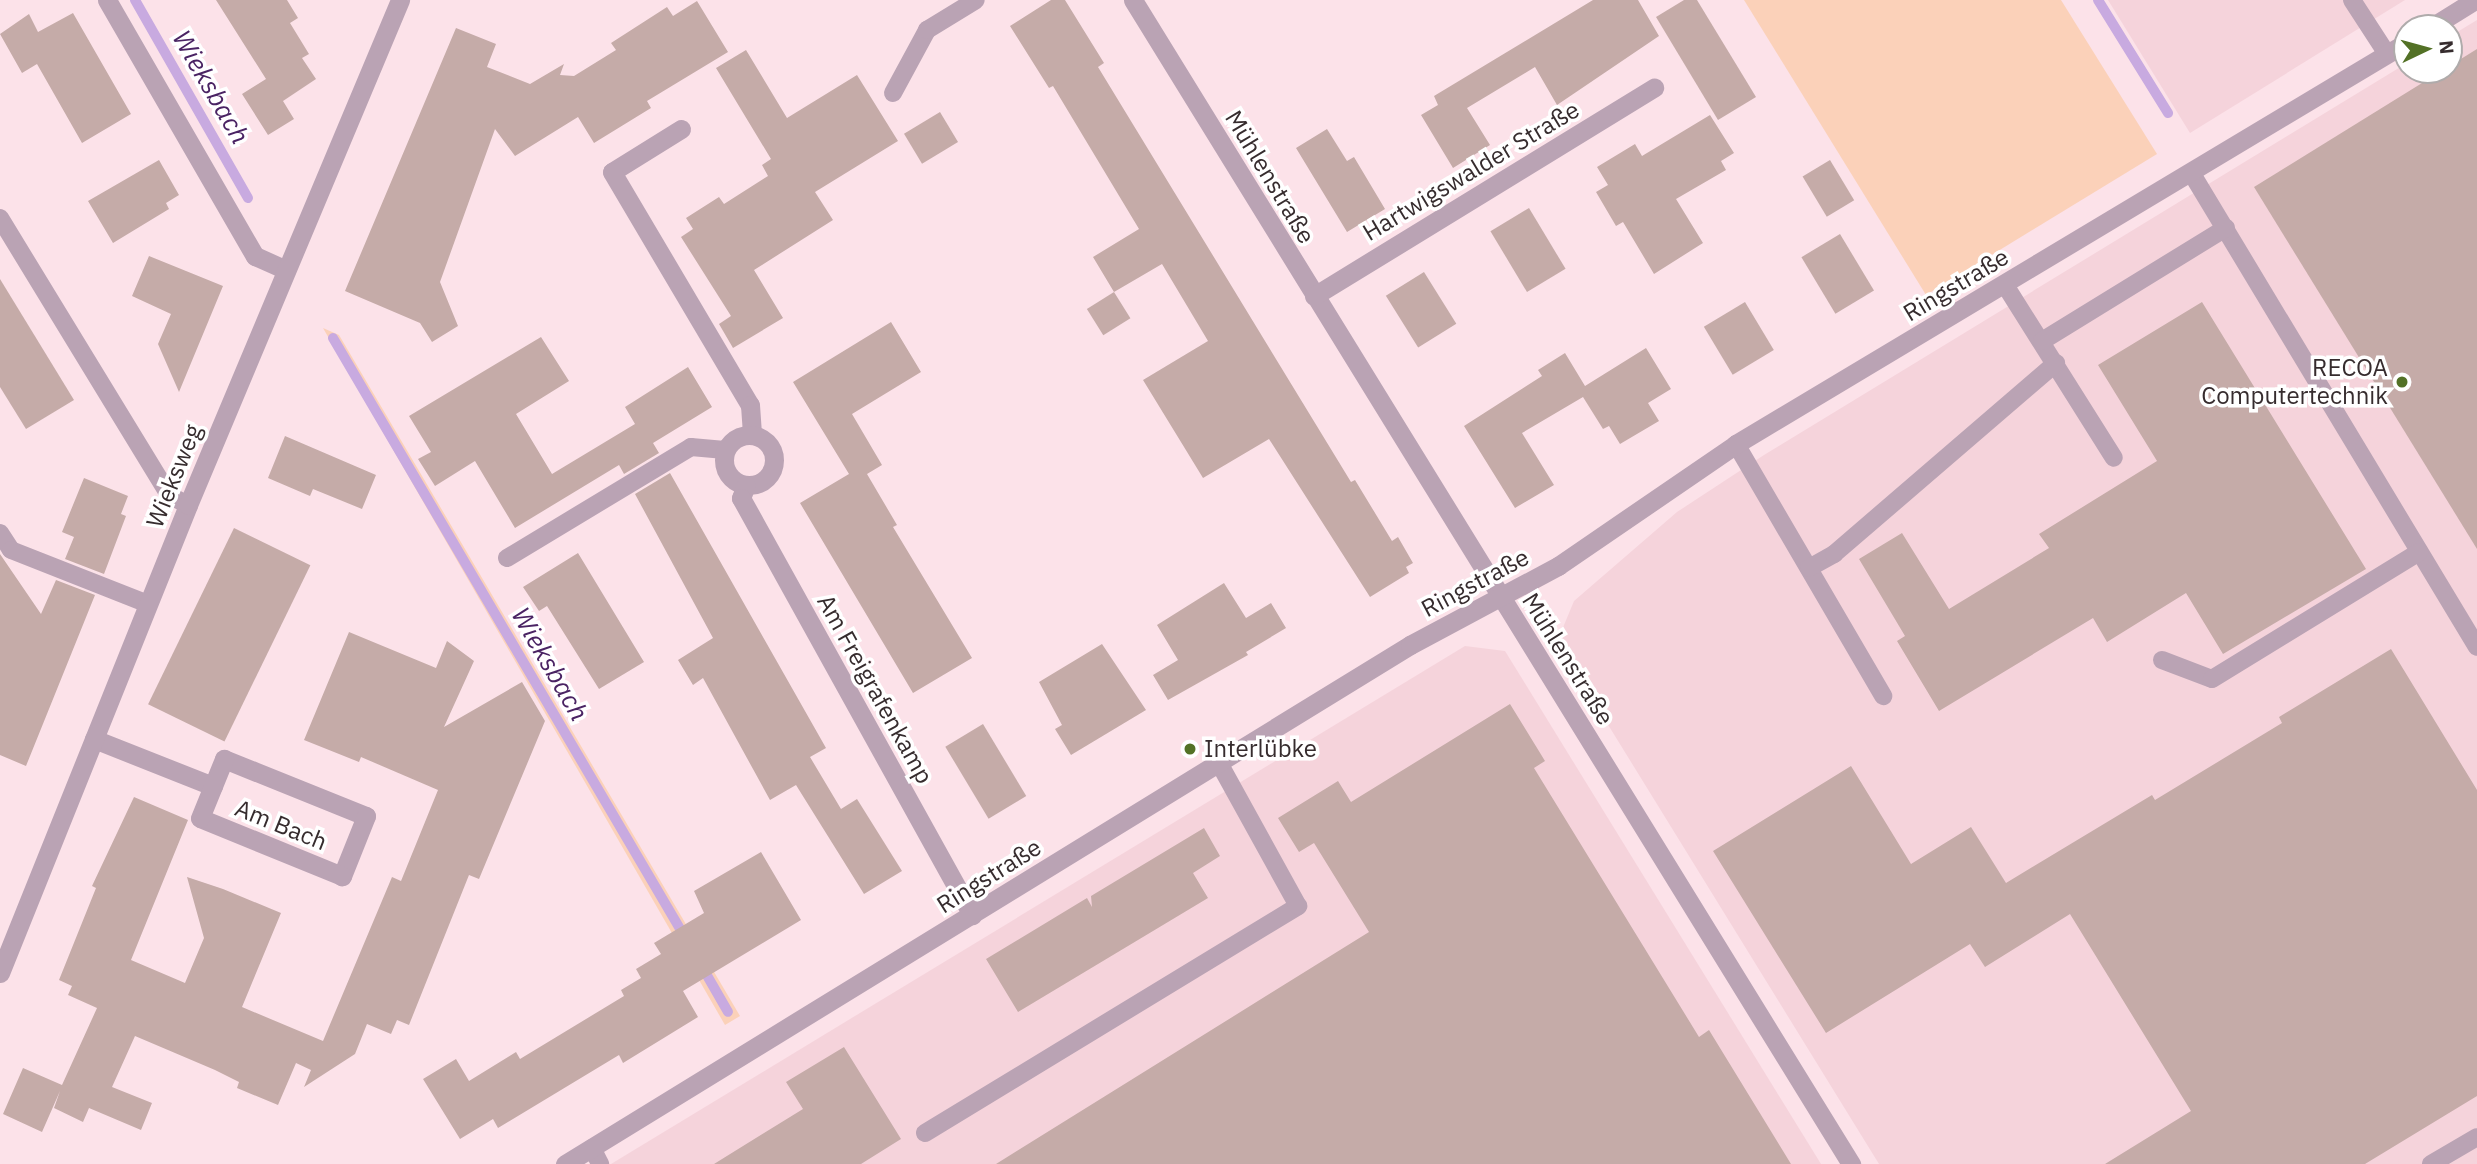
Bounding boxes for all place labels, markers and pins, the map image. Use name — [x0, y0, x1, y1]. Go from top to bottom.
place label: RECOA Computertechnik — [2201, 354, 2388, 410]
marker: RECOA Computertechnik — [2394, 374, 2410, 390]
place label: Interlübke — [1204, 735, 1317, 763]
marker: Interlübke — [1182, 741, 1198, 757]

